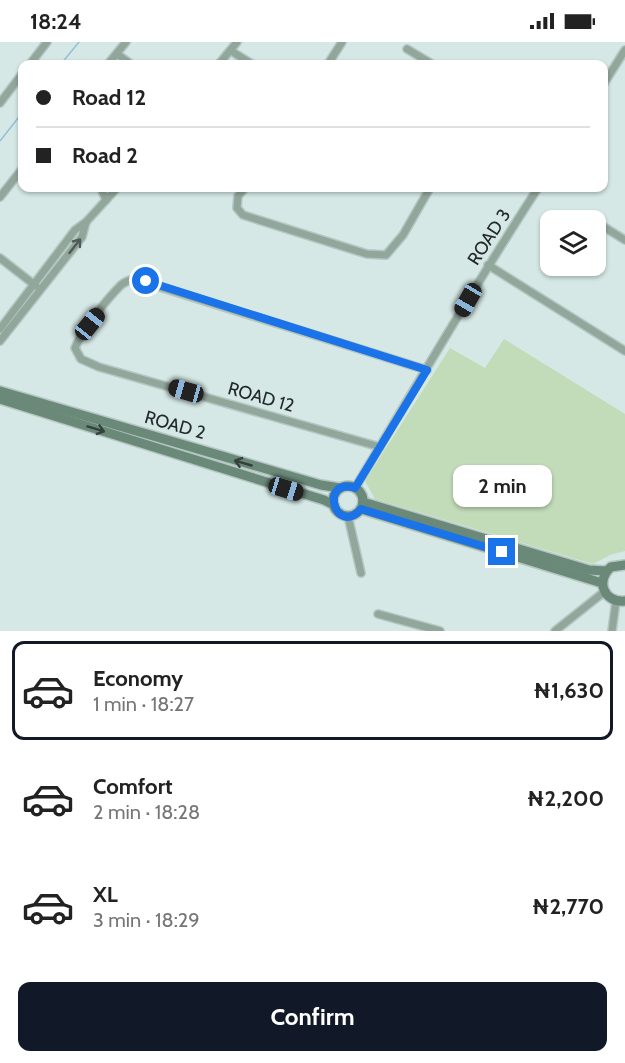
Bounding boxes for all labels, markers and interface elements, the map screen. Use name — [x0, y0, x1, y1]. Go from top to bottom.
text: 18:24 — [30, 8, 82, 35]
text: Road 12 — [72, 84, 146, 111]
text: Road 2 — [72, 142, 138, 169]
street label: ROAD 3 — [463, 205, 515, 269]
map controls — [540, 210, 606, 276]
button: layers — [540, 210, 606, 276]
one-way arrow — [68, 238, 81, 254]
route start — [132, 267, 159, 294]
car — [451, 280, 485, 320]
car — [72, 304, 108, 344]
car — [166, 377, 206, 405]
street label: ROAD 12 — [225, 377, 297, 417]
street label: ROAD 2 — [142, 406, 208, 444]
one-way arrow — [86, 424, 105, 435]
one-way arrow — [234, 456, 253, 468]
callout: 2 min — [452, 465, 552, 507]
text: 2 min — [478, 474, 527, 498]
car — [266, 475, 306, 503]
route end — [488, 538, 515, 565]
icon: car — [21, 664, 75, 718]
text: Economy — [93, 665, 183, 692]
text: ₦1,630 — [533, 677, 604, 704]
text: 1 min · 18:27 — [93, 692, 194, 716]
icon: car — [21, 772, 75, 826]
text: Comfort — [93, 773, 172, 800]
text: ₦2,200 — [527, 785, 604, 812]
text: 2 min · 18:28 — [93, 800, 200, 824]
icon: car — [21, 880, 75, 934]
text: XL — [93, 881, 118, 908]
text: ₦2,770 — [532, 893, 604, 920]
text: 3 min · 18:29 — [93, 908, 200, 932]
button: Confirm — [18, 982, 607, 1051]

